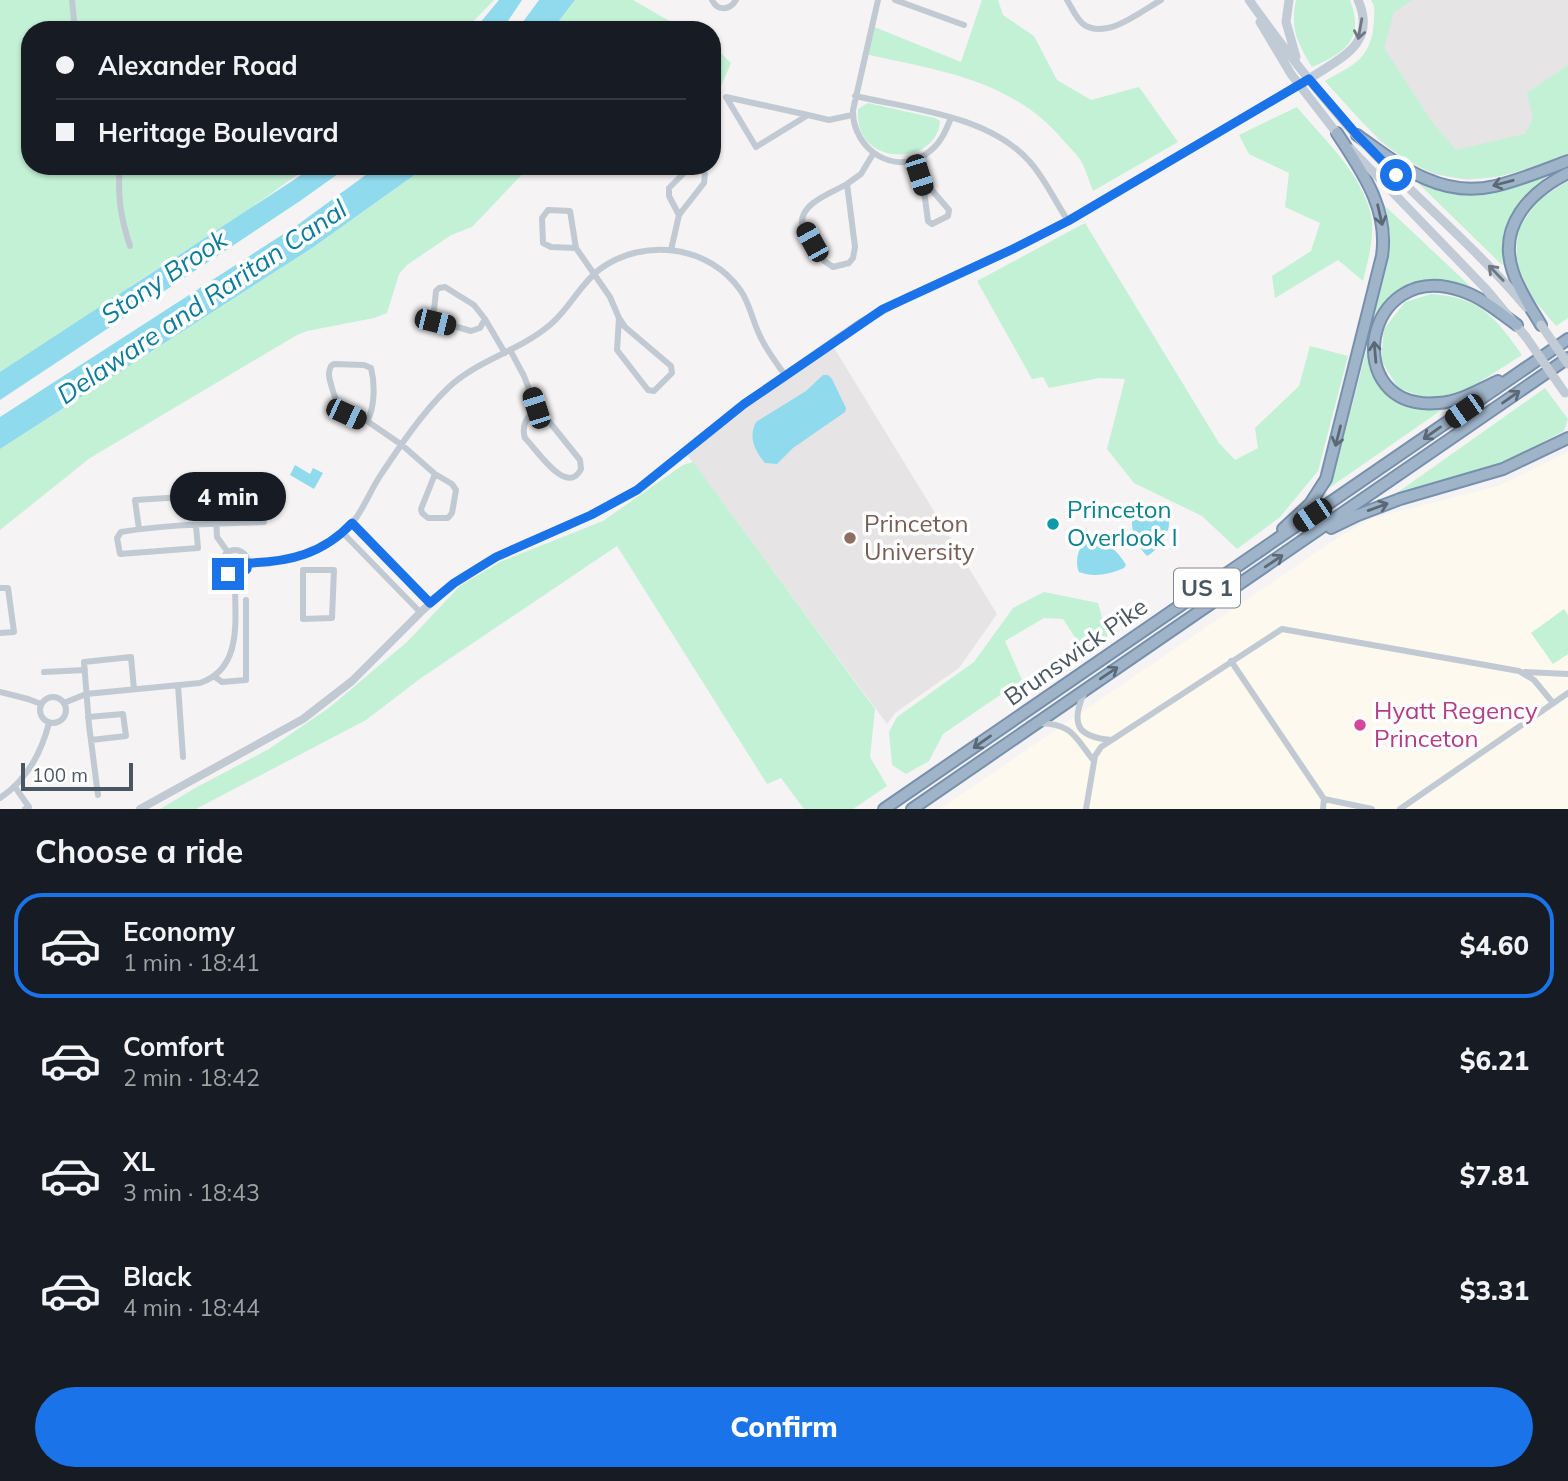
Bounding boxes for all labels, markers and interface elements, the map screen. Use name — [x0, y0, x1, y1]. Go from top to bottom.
one-way arrow — [1353, 17, 1366, 39]
text: Alexander Road — [98, 49, 298, 82]
text: Heritage Boulevard — [98, 116, 339, 149]
car — [903, 152, 936, 198]
route start — [1380, 159, 1412, 191]
one-way arrow — [1493, 178, 1515, 191]
water label: Delaware and Raritan Canal — [51, 192, 354, 411]
one-way arrow — [1374, 203, 1387, 226]
car — [793, 219, 832, 265]
water label: Stony Brook — [94, 222, 234, 331]
one-way arrow — [1487, 265, 1504, 282]
car — [413, 307, 458, 337]
one-way arrow — [1368, 341, 1381, 364]
car — [520, 385, 553, 431]
car — [1441, 390, 1488, 432]
one-way arrow — [1501, 390, 1520, 404]
car — [323, 396, 370, 432]
one-way arrow — [1331, 424, 1344, 447]
one-way arrow — [1423, 426, 1442, 440]
callout: 4 min — [170, 472, 286, 522]
text: 4 min — [197, 482, 259, 511]
place label: Princeton Overlook I — [1067, 494, 1178, 552]
car — [1289, 495, 1336, 535]
one-way arrow — [1366, 500, 1388, 512]
place label: Princeton University — [864, 508, 975, 566]
marker: Princeton Overlook I — [1045, 516, 1061, 532]
marker: Princeton University — [842, 530, 858, 546]
one-way arrow — [1263, 554, 1283, 568]
route end — [212, 558, 244, 590]
road number: US 1 — [1174, 568, 1240, 608]
street label: Brunswick Pike — [998, 591, 1153, 712]
one-way arrow — [1099, 666, 1119, 680]
place label: Hyatt Regency Princeton — [1374, 695, 1538, 753]
marker: Hyatt Regency Princeton — [1352, 717, 1368, 733]
one-way arrow — [973, 735, 992, 749]
scale bar — [21, 760, 133, 792]
text: 100 m — [32, 763, 88, 787]
text: Choose a ride — [35, 831, 243, 871]
icon: car — [39, 914, 102, 977]
text: Economy — [123, 915, 235, 948]
text: $4.60 — [1460, 929, 1529, 962]
text: 1 min · 18:41 — [123, 948, 260, 977]
icon: car — [39, 1029, 102, 1092]
text: Comfort — [123, 1030, 224, 1063]
text: $6.21 — [1460, 1044, 1529, 1077]
text: 2 min · 18:42 — [123, 1063, 260, 1092]
icon: car — [39, 1144, 102, 1207]
text: XL — [123, 1145, 155, 1178]
text: $7.81 — [1460, 1159, 1529, 1192]
text: 3 min · 18:43 — [123, 1178, 260, 1207]
icon: car — [39, 1259, 102, 1322]
text: Black — [123, 1260, 191, 1293]
text: $3.31 — [1460, 1274, 1529, 1307]
text: 4 min · 18:44 — [123, 1293, 260, 1322]
button: Confirm — [35, 1387, 1533, 1467]

